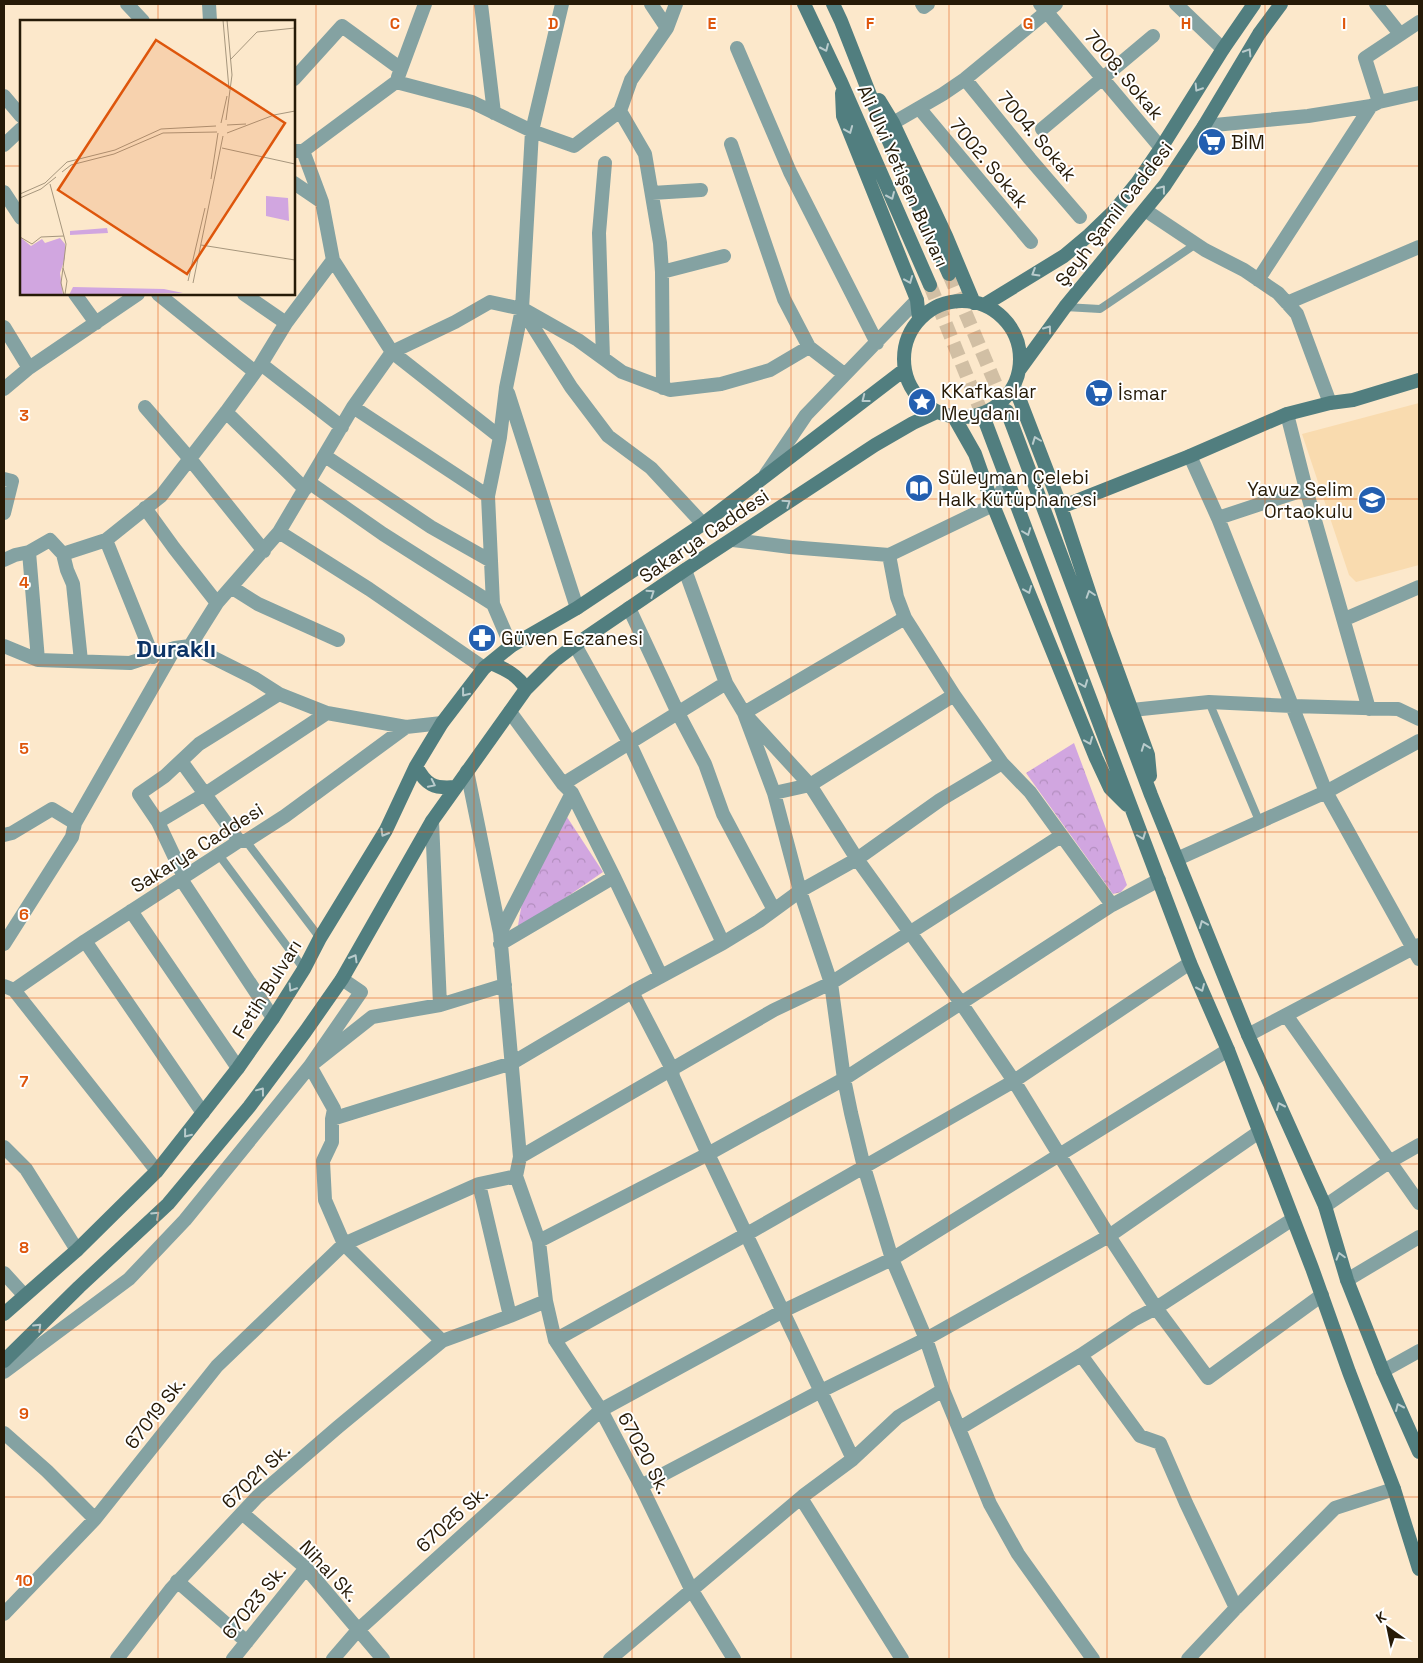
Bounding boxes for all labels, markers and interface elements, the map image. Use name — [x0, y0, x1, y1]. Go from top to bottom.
text: C — [390, 13, 400, 34]
text: D — [548, 13, 558, 34]
text: E — [708, 13, 717, 34]
text: F — [866, 13, 875, 34]
text: G — [1023, 13, 1033, 34]
text: H — [1181, 13, 1191, 34]
text: I — [1342, 13, 1346, 34]
inset map — [20, 20, 295, 295]
street label: 7008. Sokak — [1079, 25, 1169, 125]
one-way arrow — [819, 43, 830, 52]
one-way arrow — [1242, 48, 1251, 57]
street label: Ali Ulvi Yetişen Bulvarı — [852, 81, 954, 271]
one-way arrow — [1195, 83, 1205, 92]
street label: 7004. Sokak — [992, 86, 1082, 186]
street label: 7002. Sokak — [944, 113, 1034, 213]
one-way arrow — [843, 125, 853, 133]
supermarket icon: BİM — [1197, 127, 1227, 157]
place label: BİM — [1231, 130, 1265, 155]
street label: Şeyh Şamil Caddesi — [1050, 136, 1178, 292]
one-way arrow — [1156, 186, 1164, 195]
one-way arrow — [885, 191, 896, 200]
one-way arrow — [1031, 266, 1040, 276]
one-way arrow — [903, 276, 913, 284]
one-way arrow — [1042, 325, 1051, 335]
supermarket icon: İsmar — [1084, 378, 1114, 408]
place label: KKafkaslar Meydanı — [941, 379, 1037, 426]
place label: İsmar — [1118, 381, 1167, 406]
place icon: KKafkaslar Meydanı — [907, 387, 937, 417]
one-way arrow — [861, 393, 871, 402]
text: 3 — [19, 405, 29, 426]
one-way arrow — [1032, 437, 1042, 445]
place label: Süleyman Çelebi Halk Kütüphanesi — [938, 465, 1097, 512]
library icon: Süleyman Çelebi Halk Kütüphanesi — [904, 473, 934, 503]
place label: Yavuz Selim Ortaokulu — [1247, 477, 1353, 524]
street label: Sakarya Caddesi — [634, 483, 774, 589]
school or university icon: Yavuz Selim Ortaokulu — [1357, 485, 1387, 515]
one-way arrow — [781, 500, 791, 509]
one-way arrow — [1021, 527, 1031, 536]
text: 4 — [19, 572, 29, 593]
one-way arrow — [1022, 586, 1032, 594]
one-way arrow — [646, 590, 655, 599]
one-way arrow — [1085, 590, 1095, 598]
pharmacy icon: Güven Eczanesi — [467, 623, 497, 653]
place label: Güven Eczanesi — [501, 626, 643, 651]
district label: Duraklı — [136, 633, 216, 664]
one-way arrow — [1078, 680, 1088, 688]
one-way arrow — [462, 687, 471, 697]
one-way arrow — [1082, 736, 1093, 745]
text: 5 — [19, 738, 29, 759]
one-way arrow — [1141, 743, 1151, 751]
one-way arrow — [426, 777, 435, 787]
street label: Sakarya Caddesi — [126, 797, 268, 899]
one-way arrow — [380, 828, 390, 837]
one-way arrow — [1136, 832, 1146, 840]
text: 6 — [19, 904, 29, 925]
one-way arrow — [1199, 920, 1209, 929]
street label: Fetih Bulvarı — [227, 935, 307, 1043]
one-way arrow — [348, 955, 358, 964]
one-way arrow — [289, 982, 298, 991]
one-way arrow — [1194, 983, 1205, 992]
text: 7 — [20, 1071, 29, 1092]
one-way arrow — [255, 1087, 264, 1097]
one-way arrow — [1275, 1102, 1286, 1111]
one-way arrow — [183, 1128, 192, 1137]
one-way arrow — [151, 1212, 160, 1221]
text: 8 — [19, 1237, 29, 1258]
one-way arrow — [1335, 1253, 1345, 1261]
one-way arrow — [32, 1324, 41, 1333]
street label: 67019 Sk. — [119, 1372, 191, 1454]
text: 9 — [19, 1403, 29, 1424]
one-way arrow — [1395, 1403, 1406, 1412]
street label: 67020 Sk. — [612, 1408, 676, 1498]
street label: 67021 Sk. — [216, 1438, 296, 1514]
street label: 67025 Sk. — [411, 1480, 493, 1558]
street label: Nihal Sk. — [294, 1535, 364, 1607]
street label: 67023 Sk. — [216, 1560, 292, 1644]
text: 10 — [15, 1570, 33, 1591]
north arrow — [1363, 1603, 1413, 1653]
text: K — [1372, 1607, 1390, 1627]

